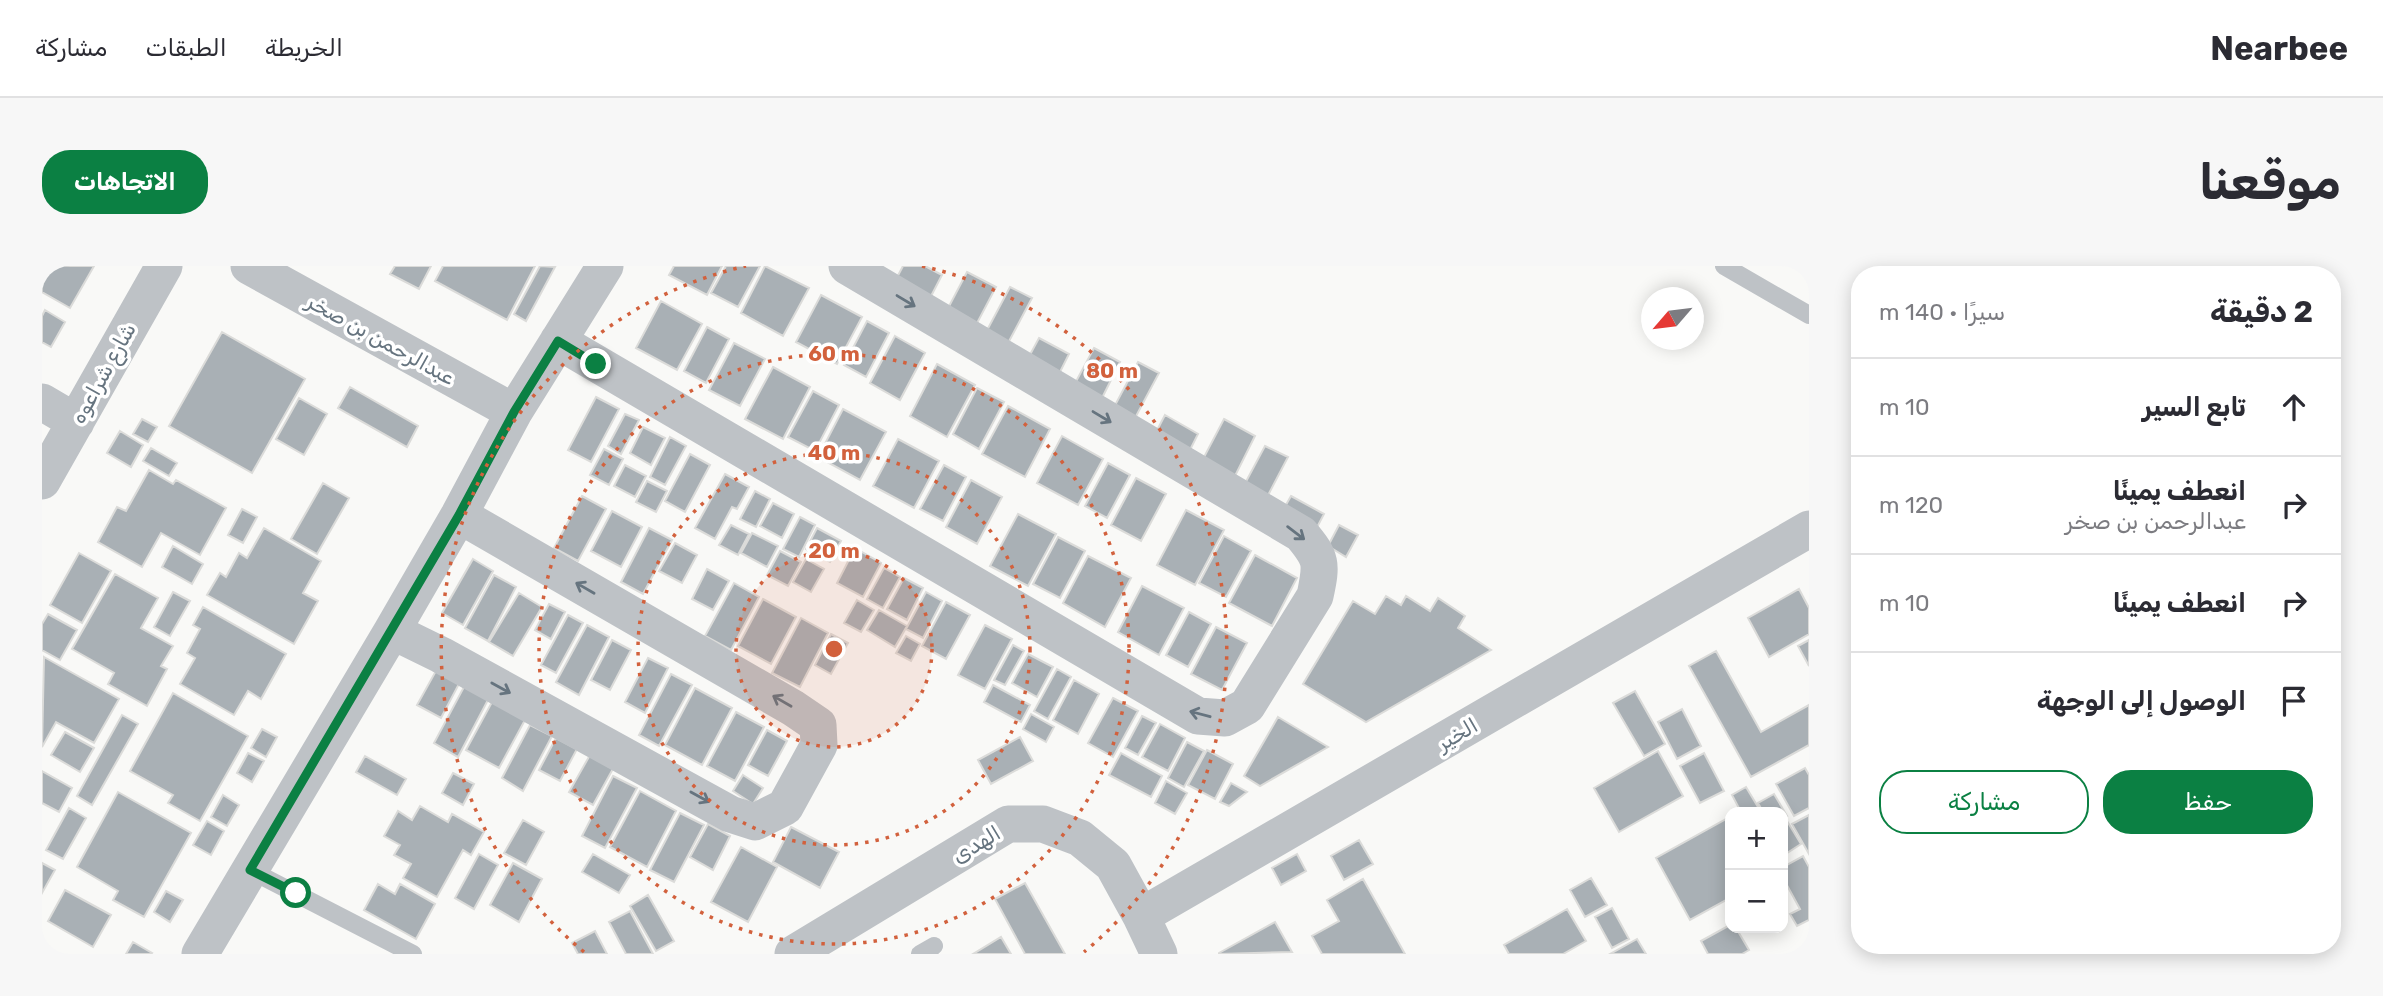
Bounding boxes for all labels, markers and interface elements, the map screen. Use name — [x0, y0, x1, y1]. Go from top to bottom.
text: Nearbee — [2210, 29, 2348, 68]
text: مشاركة — [35, 34, 107, 62]
text: الطبقات — [145, 34, 227, 62]
text: الخريطة — [265, 34, 343, 62]
button: الاتجاهات — [42, 150, 208, 214]
text: موقعنا — [2199, 153, 2341, 211]
street label: عبدالرحمن بن صخر — [301, 287, 459, 390]
north arrow — [1641, 287, 1704, 350]
one-way arrow — [895, 294, 915, 308]
text: 2 دقيقة — [2210, 294, 2313, 330]
text: سيرًا · 140 m — [1879, 298, 2005, 326]
street label: شارع شراعوه — [65, 318, 143, 429]
text: 60 m — [808, 341, 860, 366]
route end — [580, 348, 611, 379]
text: 80 m — [1086, 358, 1138, 383]
icon: ahead — [2275, 388, 2313, 426]
text: تابع السير — [2142, 392, 2246, 423]
text: 10 m — [1879, 393, 1930, 421]
one-way arrow — [1091, 410, 1111, 424]
text: 40 m — [808, 440, 860, 465]
text: انعطف يمينًا — [2113, 476, 2246, 507]
icon: right — [2275, 486, 2313, 524]
text: 120 m — [1879, 491, 1943, 519]
text: عبدالرحمن بن صخر — [2065, 507, 2246, 535]
one-way arrow — [1287, 526, 1305, 541]
text: 20 m — [808, 538, 860, 563]
one-way arrow — [576, 580, 596, 594]
icon: right — [2275, 584, 2313, 622]
text: انعطف يمينًا — [2113, 588, 2246, 619]
text: 10 m — [1879, 589, 1930, 617]
centre of rings — [822, 637, 846, 661]
one-way arrow — [490, 681, 510, 695]
icon: arrive — [2275, 682, 2313, 720]
text: الوصول إلى الوجهة — [2037, 686, 2246, 717]
one-way arrow — [772, 694, 792, 708]
one-way arrow — [1190, 707, 1212, 720]
street label: الخير — [1430, 712, 1482, 757]
button: مشاركة — [1879, 770, 2089, 834]
button: حفظ — [2103, 770, 2313, 834]
one-way arrow — [689, 791, 710, 804]
map controls — [1725, 807, 1788, 933]
button: + — [1725, 807, 1788, 870]
street label: الهدى — [947, 820, 1005, 868]
button: − — [1725, 870, 1788, 933]
route start — [280, 877, 311, 908]

